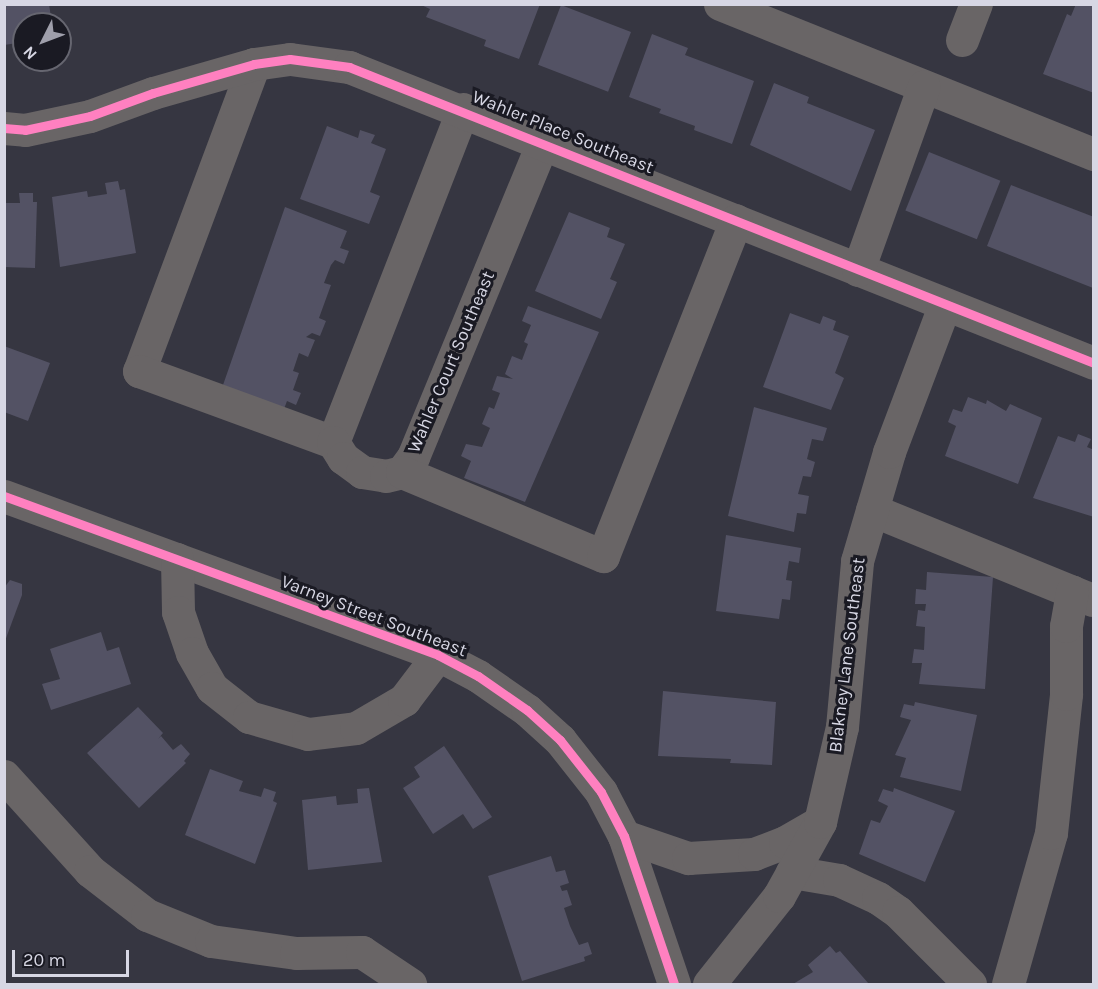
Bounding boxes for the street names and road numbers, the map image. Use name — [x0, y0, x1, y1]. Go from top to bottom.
street label: Wahler Place Southeast — [469, 86, 657, 178]
street label: Wahler Court Southeast — [403, 268, 499, 456]
street label: Blakney Lane Southeast — [824, 556, 870, 754]
street label: Varney Street Southeast — [278, 571, 470, 661]

